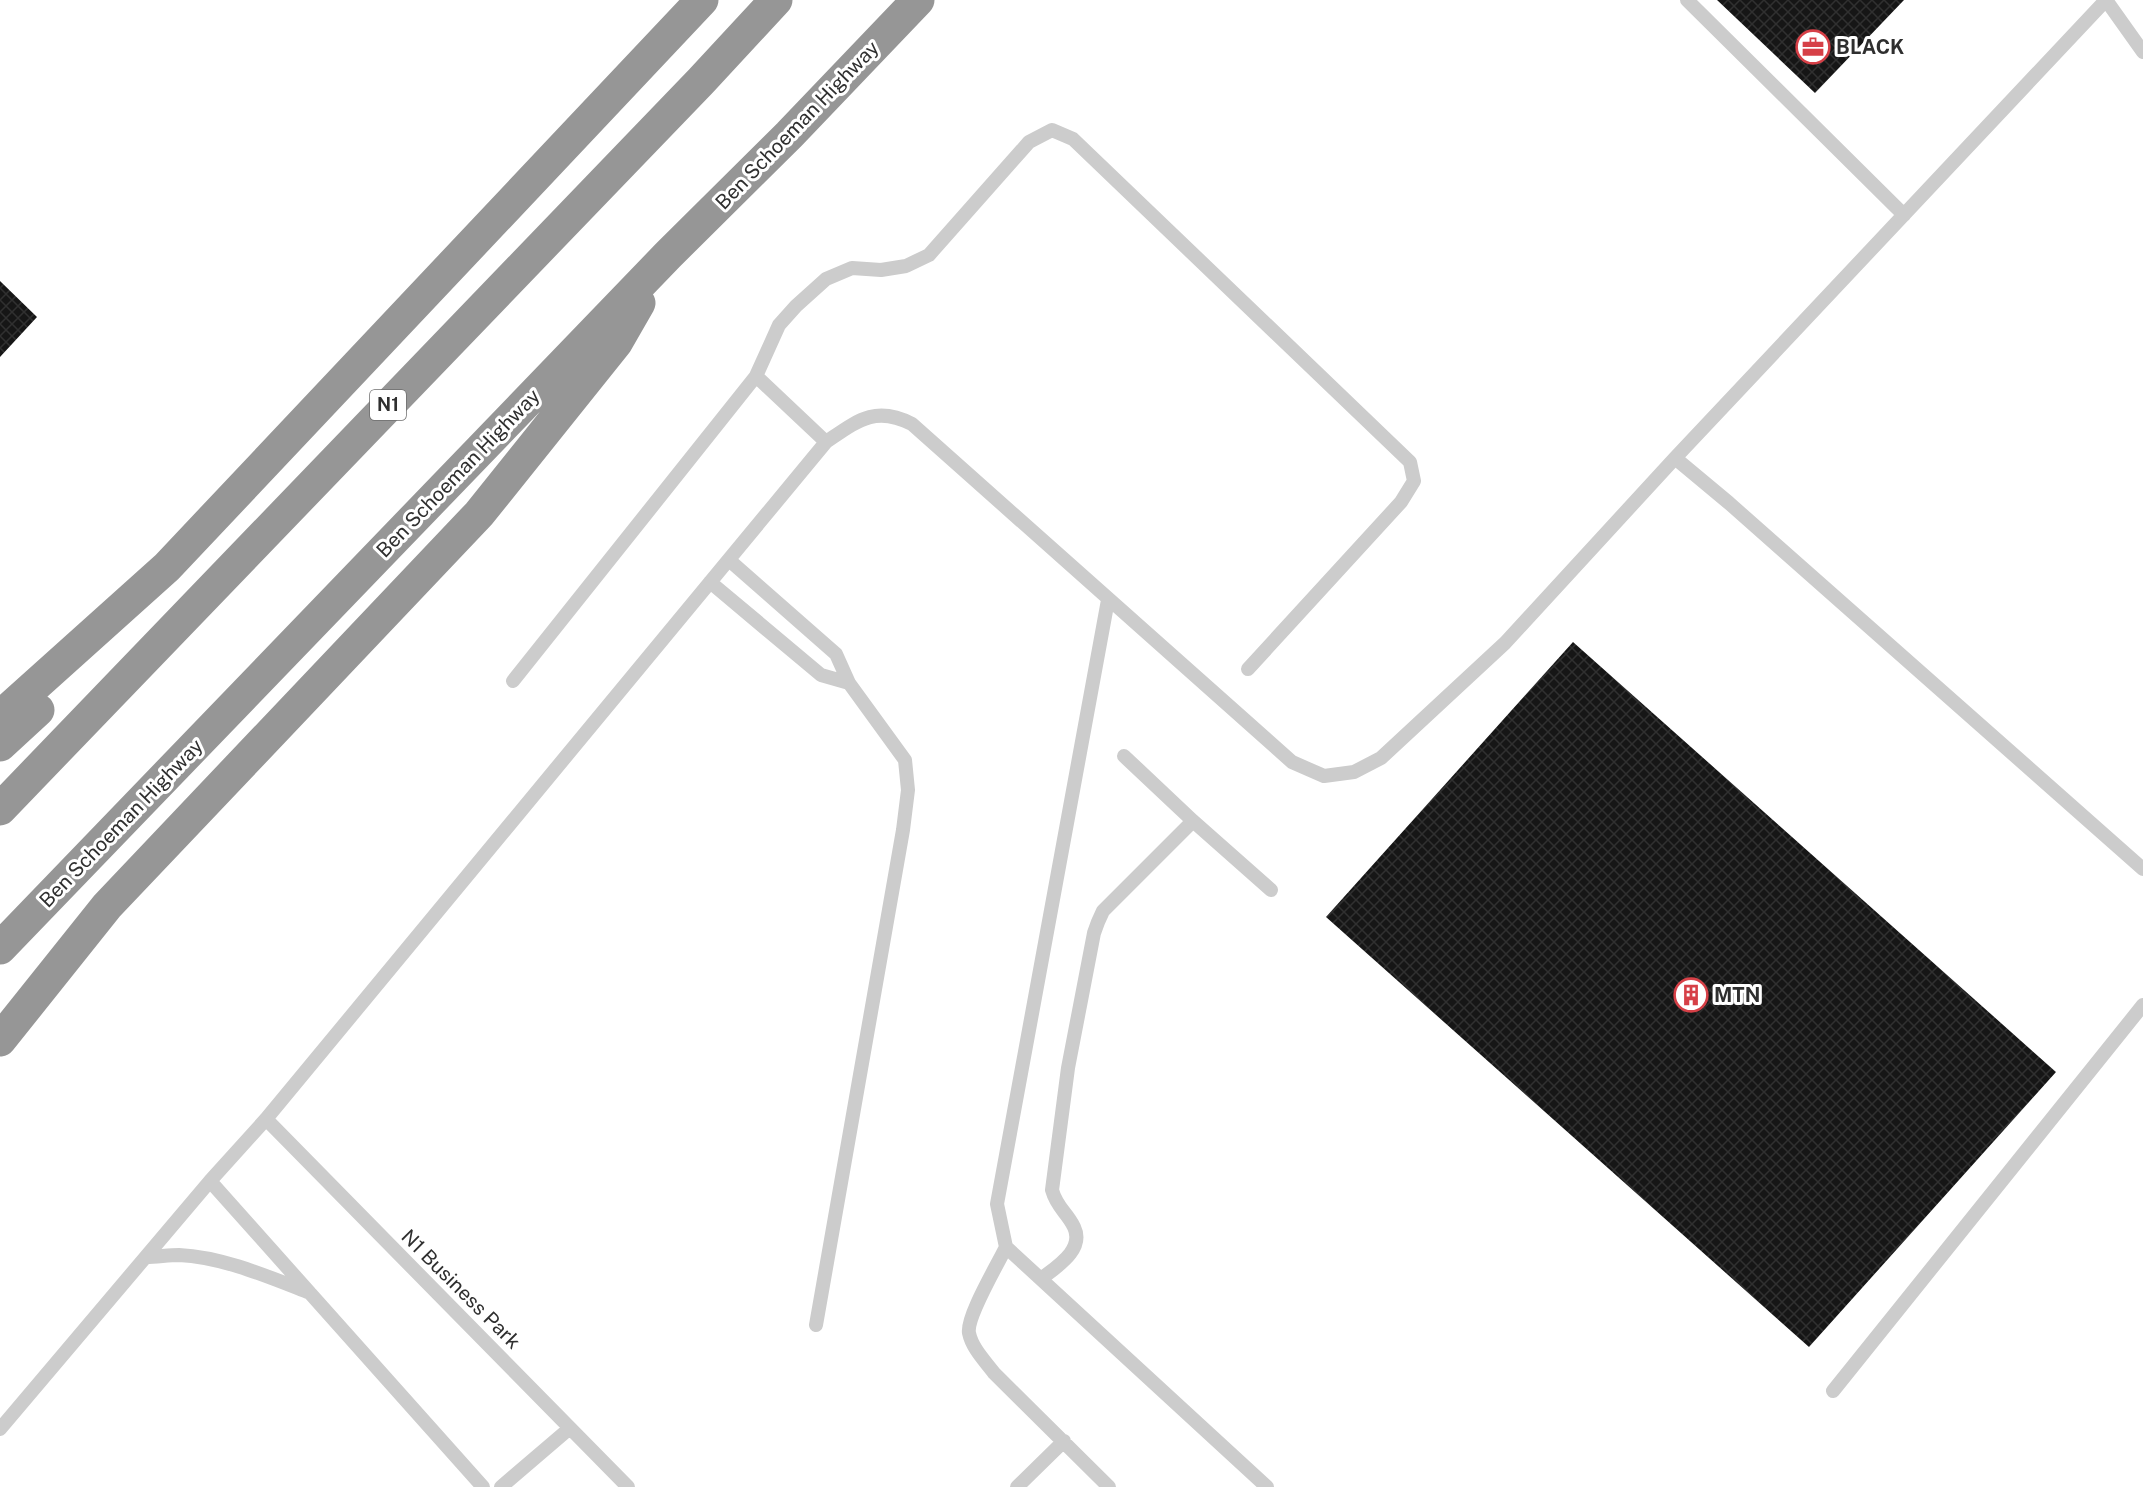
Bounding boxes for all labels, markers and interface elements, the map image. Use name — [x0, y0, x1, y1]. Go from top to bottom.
office icon: BLACK — [1795, 29, 1831, 65]
place label: BLACK — [1836, 35, 1904, 59]
street label: Ben Schoeman Highway — [710, 36, 884, 214]
street label: Ben Schoeman Highway — [371, 384, 545, 562]
road number: N1 — [370, 390, 406, 420]
street label: Ben Schoeman Highway — [34, 734, 208, 912]
building icon: MTN — [1673, 977, 1709, 1013]
place label: MTN — [1714, 983, 1760, 1007]
street label: N1 Business Park — [396, 1224, 526, 1354]

